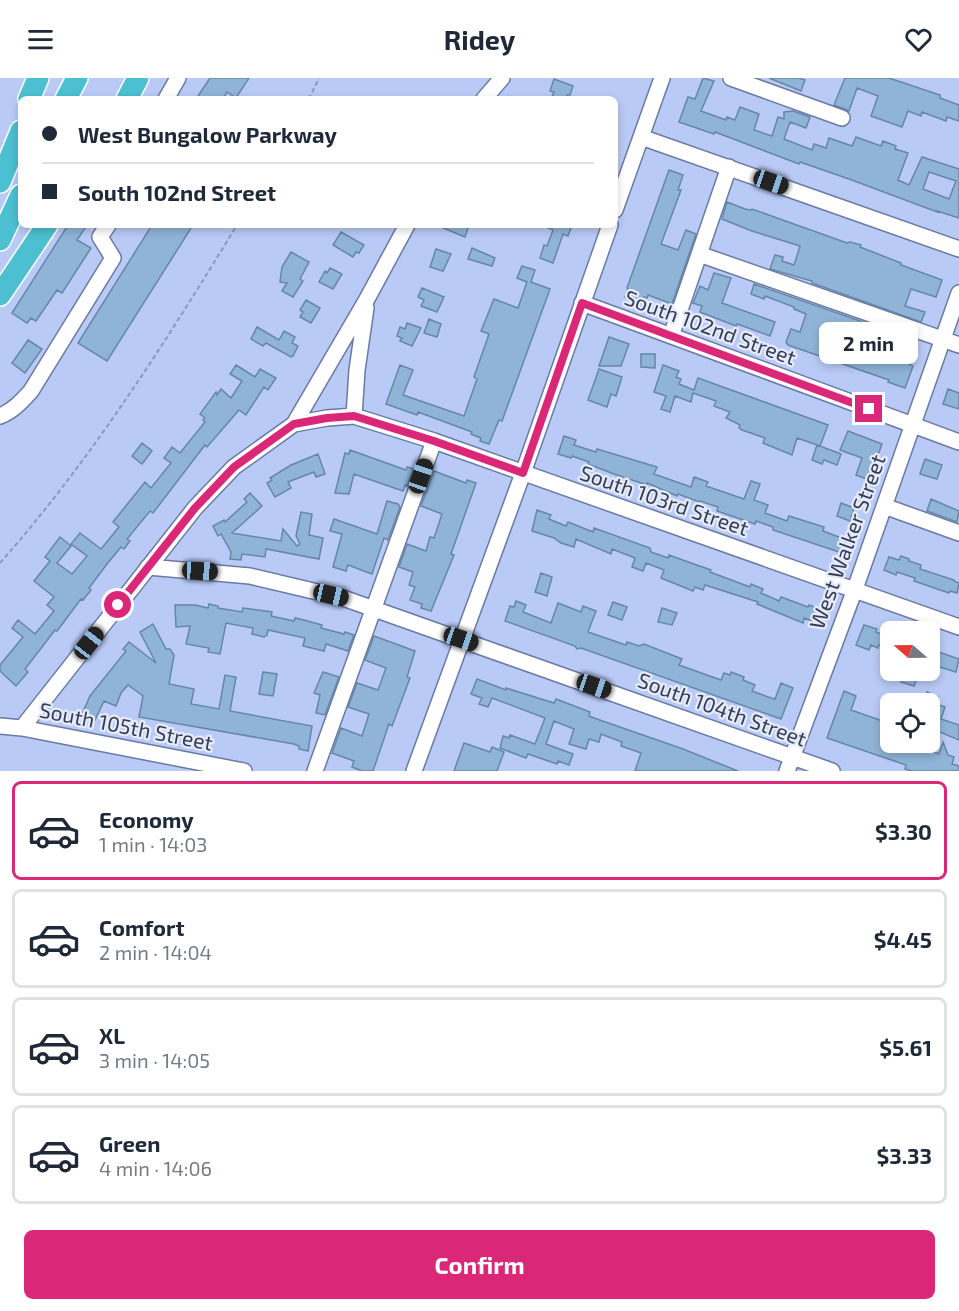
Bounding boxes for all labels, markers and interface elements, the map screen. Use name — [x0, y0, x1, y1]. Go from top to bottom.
icon: menu — [24, 23, 57, 56]
text: Ridey — [444, 23, 515, 55]
icon: heart — [902, 23, 935, 56]
text: West Bungalow Parkway — [78, 121, 337, 147]
car — [751, 168, 791, 196]
text: South 102nd Street — [78, 179, 276, 205]
street label: South 102nd Street — [621, 284, 800, 369]
callout: 2 min — [820, 322, 918, 364]
text: 2 min — [843, 331, 894, 355]
route end — [855, 395, 882, 422]
street label: West Walker Street — [803, 451, 890, 632]
car — [407, 456, 435, 496]
street label: South 103rd Street — [577, 459, 752, 540]
car — [182, 561, 218, 581]
car — [311, 582, 351, 608]
route start — [104, 591, 131, 618]
north arrow — [880, 621, 940, 681]
map controls — [880, 621, 940, 753]
car — [71, 623, 107, 663]
car — [441, 625, 481, 653]
street label: South 104th Street — [635, 666, 810, 751]
car — [574, 672, 614, 700]
button: locate — [880, 693, 940, 753]
street label: South 105th Street — [37, 696, 215, 755]
icon: car — [27, 804, 81, 858]
text: Economy — [99, 806, 194, 832]
text: $3.30 — [875, 818, 932, 844]
text: 1 min · 14:03 — [99, 832, 207, 856]
icon: car — [27, 912, 81, 966]
text: Comfort — [99, 914, 184, 940]
text: $4.45 — [874, 926, 932, 952]
text: 2 min · 14:04 — [99, 940, 212, 964]
icon: car — [27, 1020, 81, 1074]
text: XL — [99, 1022, 125, 1048]
text: $5.61 — [879, 1034, 932, 1060]
text: 3 min · 14:05 — [99, 1048, 210, 1072]
icon: car — [27, 1128, 81, 1182]
text: Green — [99, 1130, 161, 1156]
text: $3.33 — [876, 1142, 932, 1168]
text: 4 min · 14:06 — [99, 1156, 212, 1180]
button: Confirm — [24, 1230, 935, 1299]

